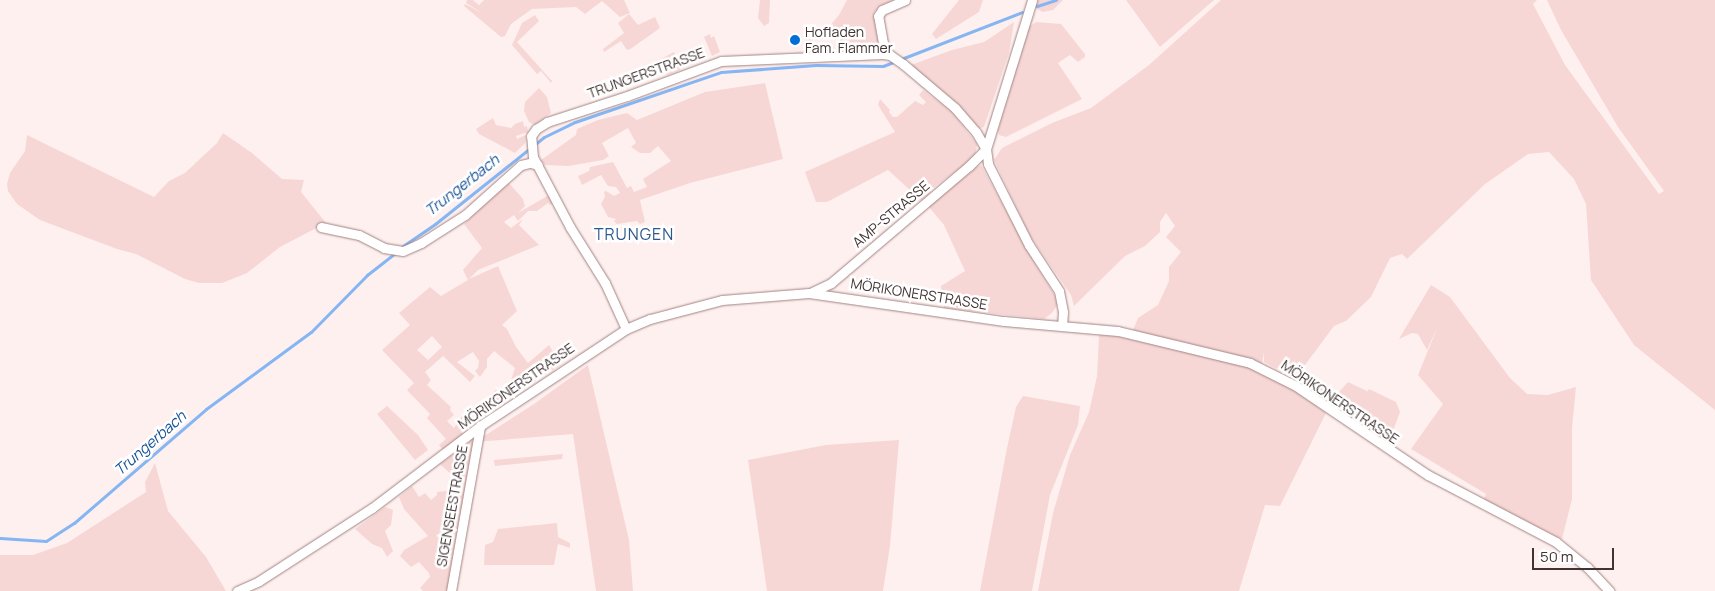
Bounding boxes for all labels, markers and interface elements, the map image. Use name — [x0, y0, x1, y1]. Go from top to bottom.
place label: Hofladen Fam. Flammer — [805, 24, 893, 56]
marker: Hofladen Fam. Flammer — [789, 34, 801, 46]
street label: TRUNGERSTRASSE — [585, 44, 707, 102]
water label: Trungerbach — [421, 151, 503, 219]
street label: AMP-STRASSE — [849, 177, 933, 251]
district label: TRUNGEN — [593, 224, 675, 244]
street label: MÖRIKONERSTRASSE — [849, 275, 989, 313]
street label: MÖRIKONERSTRASSE — [455, 339, 577, 433]
street label: MÖRIKONERSTRASSE — [1278, 356, 1402, 448]
water label: Trungerbach — [111, 407, 189, 479]
street label: SIGENSEESTRASSE — [433, 444, 471, 568]
scale bar — [1535, 538, 1618, 570]
text: 50 m — [1540, 546, 1574, 567]

